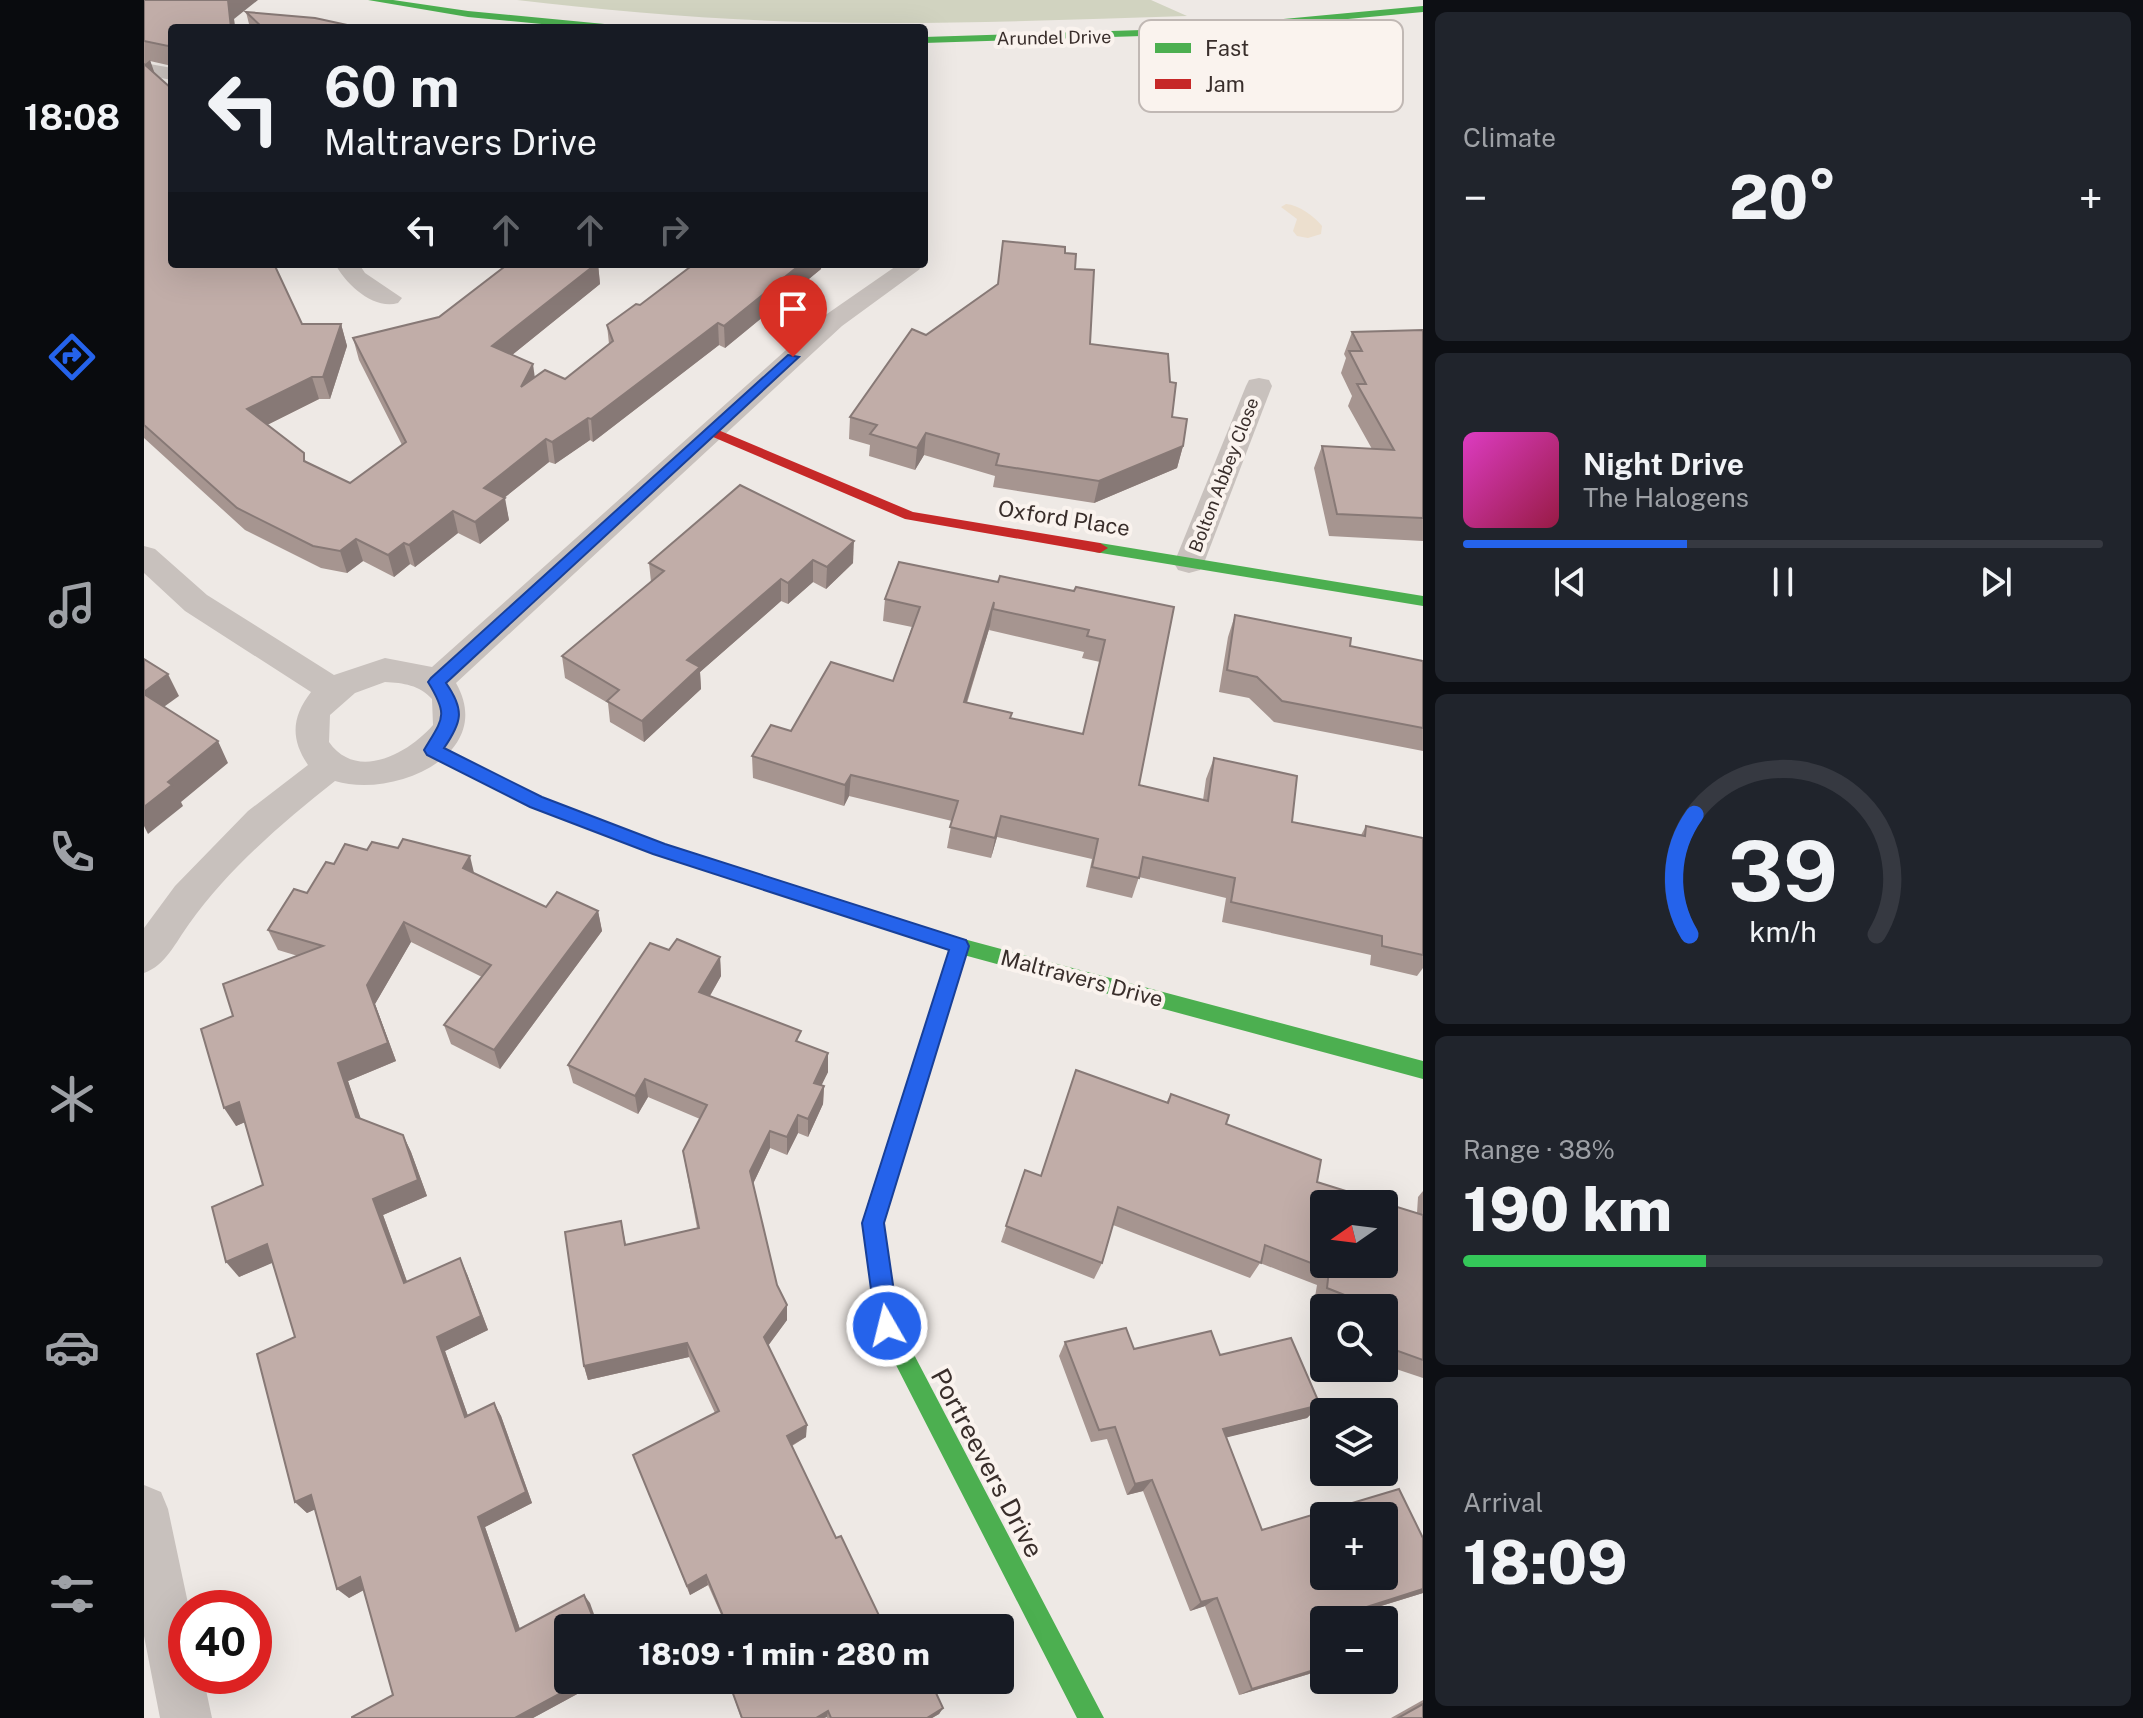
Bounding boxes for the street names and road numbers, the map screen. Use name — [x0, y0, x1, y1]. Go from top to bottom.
street label: Arundel Drive — [997, 26, 1111, 49]
street label: Bolton Abbey Close — [1184, 395, 1263, 555]
street label: Oxford Place — [996, 495, 1132, 541]
street label: Maltravers Drive — [998, 944, 1166, 1012]
street label: Portreevers Drive — [925, 1363, 1050, 1562]

